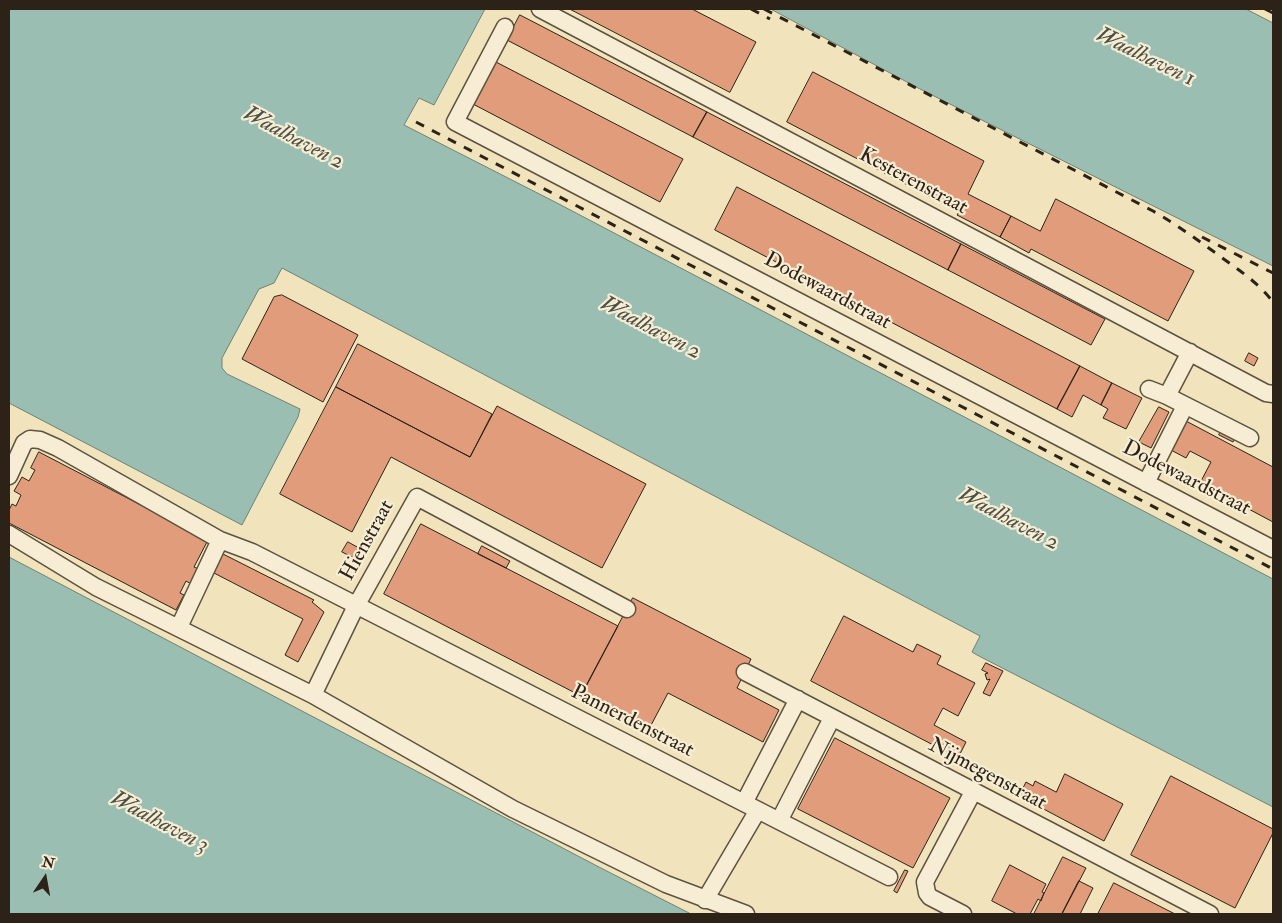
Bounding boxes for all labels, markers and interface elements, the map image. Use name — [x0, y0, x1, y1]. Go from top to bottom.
water label: Waalhaven 1 — [1091, 23, 1199, 93]
water label: Waalhaven 2 — [238, 101, 348, 177]
street label: Kesterenstraat — [854, 143, 972, 221]
street label: Dodewaardstraat — [759, 248, 895, 336]
water label: Waalhaven 2 — [595, 291, 705, 367]
street label: Dodewaardstraat — [1118, 436, 1254, 522]
water label: Waalhaven 2 — [953, 482, 1063, 558]
street label: Hienstraat — [336, 496, 400, 586]
street label: Pannerdenstraat — [566, 680, 698, 764]
street label: Nijmegenstraat — [924, 733, 1050, 817]
water label: Waalhaven 3 — [105, 786, 213, 860]
north arrow — [20, 853, 70, 903]
text: N — [40, 853, 56, 872]

